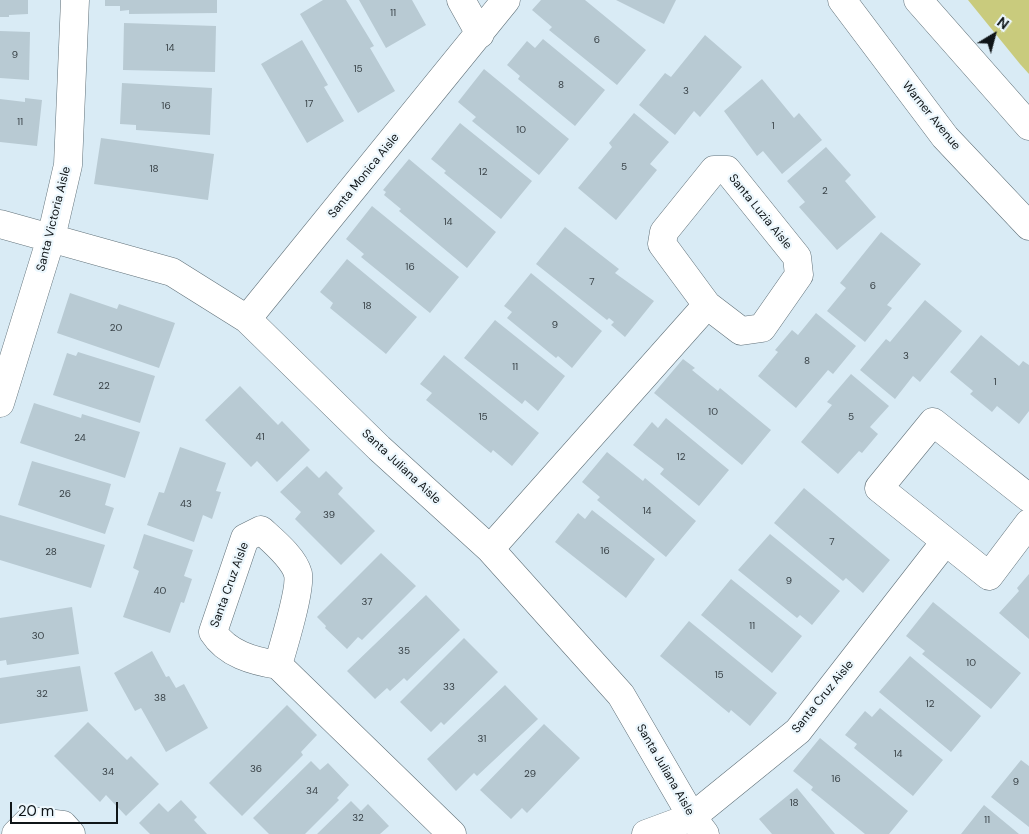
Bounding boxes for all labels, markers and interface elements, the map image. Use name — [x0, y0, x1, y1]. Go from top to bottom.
house number: 11 — [390, 7, 396, 19]
north arrow — [969, 10, 1019, 60]
text: N — [994, 13, 1013, 33]
house number: 6 — [594, 34, 600, 46]
house number: 14 — [165, 42, 175, 54]
house number: 9 — [12, 49, 18, 61]
house number: 15 — [353, 63, 363, 75]
house number: 8 — [558, 79, 564, 91]
street label: Warner Avenue — [899, 79, 963, 153]
house number: 3 — [683, 85, 689, 97]
house number: 17 — [305, 98, 313, 110]
house number: 16 — [161, 100, 171, 112]
house number: 11 — [17, 116, 23, 128]
house number: 1 — [771, 120, 775, 132]
house number: 10 — [516, 124, 526, 136]
street label: Santa Monica Aisle — [325, 131, 403, 221]
house number: 5 — [621, 161, 627, 173]
house number: 18 — [149, 163, 159, 175]
street label: Santa Victoria Aisle — [34, 165, 74, 273]
house number: 12 — [479, 166, 487, 178]
street label: Santa Luzia Aisle — [725, 172, 795, 252]
house number: 2 — [822, 185, 828, 197]
house number: 14 — [443, 216, 453, 228]
house number: 16 — [405, 261, 415, 273]
house number: 7 — [589, 276, 595, 288]
house number: 6 — [870, 280, 876, 292]
house number: 18 — [362, 300, 372, 312]
house number: 9 — [552, 319, 558, 331]
house number: 20 — [110, 322, 122, 334]
house number: 3 — [903, 350, 909, 362]
house number: 8 — [804, 355, 810, 367]
house number: 11 — [512, 361, 518, 373]
house number: 1 — [993, 376, 997, 388]
house number: 22 — [98, 380, 110, 392]
house number: 10 — [708, 406, 718, 418]
house number: 15 — [478, 411, 488, 423]
house number: 5 — [848, 411, 854, 423]
street label: Santa Juliana Aisle — [359, 427, 443, 507]
house number: 41 — [255, 431, 265, 443]
house number: 24 — [74, 432, 86, 444]
house number: 12 — [677, 451, 685, 463]
house number: 26 — [59, 488, 71, 500]
house number: 43 — [180, 498, 192, 510]
house number: 14 — [642, 505, 652, 517]
house number: 39 — [323, 509, 335, 521]
house number: 7 — [829, 536, 835, 548]
street label: Santa Cruz Aisle — [208, 540, 252, 630]
house number: 16 — [600, 545, 610, 557]
house number: 28 — [45, 546, 57, 558]
house number: 9 — [786, 575, 792, 587]
house number: 40 — [154, 585, 166, 597]
house number: 37 — [361, 596, 373, 608]
house number: 11 — [749, 620, 755, 632]
house number: 30 — [32, 630, 44, 642]
house number: 35 — [398, 645, 410, 657]
house number: 10 — [966, 657, 976, 669]
street label: Santa Cruz Aisle — [789, 658, 857, 736]
house number: 15 — [714, 669, 724, 681]
house number: 33 — [443, 681, 455, 693]
house number: 32 — [36, 688, 48, 700]
house number: 38 — [154, 692, 166, 704]
house number: 12 — [926, 698, 934, 710]
street label: Santa Juliana Aisle — [633, 722, 697, 818]
house number: 31 — [478, 733, 486, 745]
house number: 14 — [893, 748, 903, 760]
house number: 36 — [250, 763, 262, 775]
house number: 34 — [102, 766, 114, 778]
house number: 29 — [524, 768, 536, 780]
house number: 16 — [831, 773, 841, 785]
house number: 9 — [1013, 776, 1019, 788]
house number: 34 — [306, 785, 318, 797]
scale bar — [12, 792, 120, 824]
house number: 18 — [789, 797, 799, 809]
text: 20 m — [18, 801, 54, 821]
house number: 32 — [352, 812, 364, 824]
house number: 11 — [984, 814, 990, 826]

